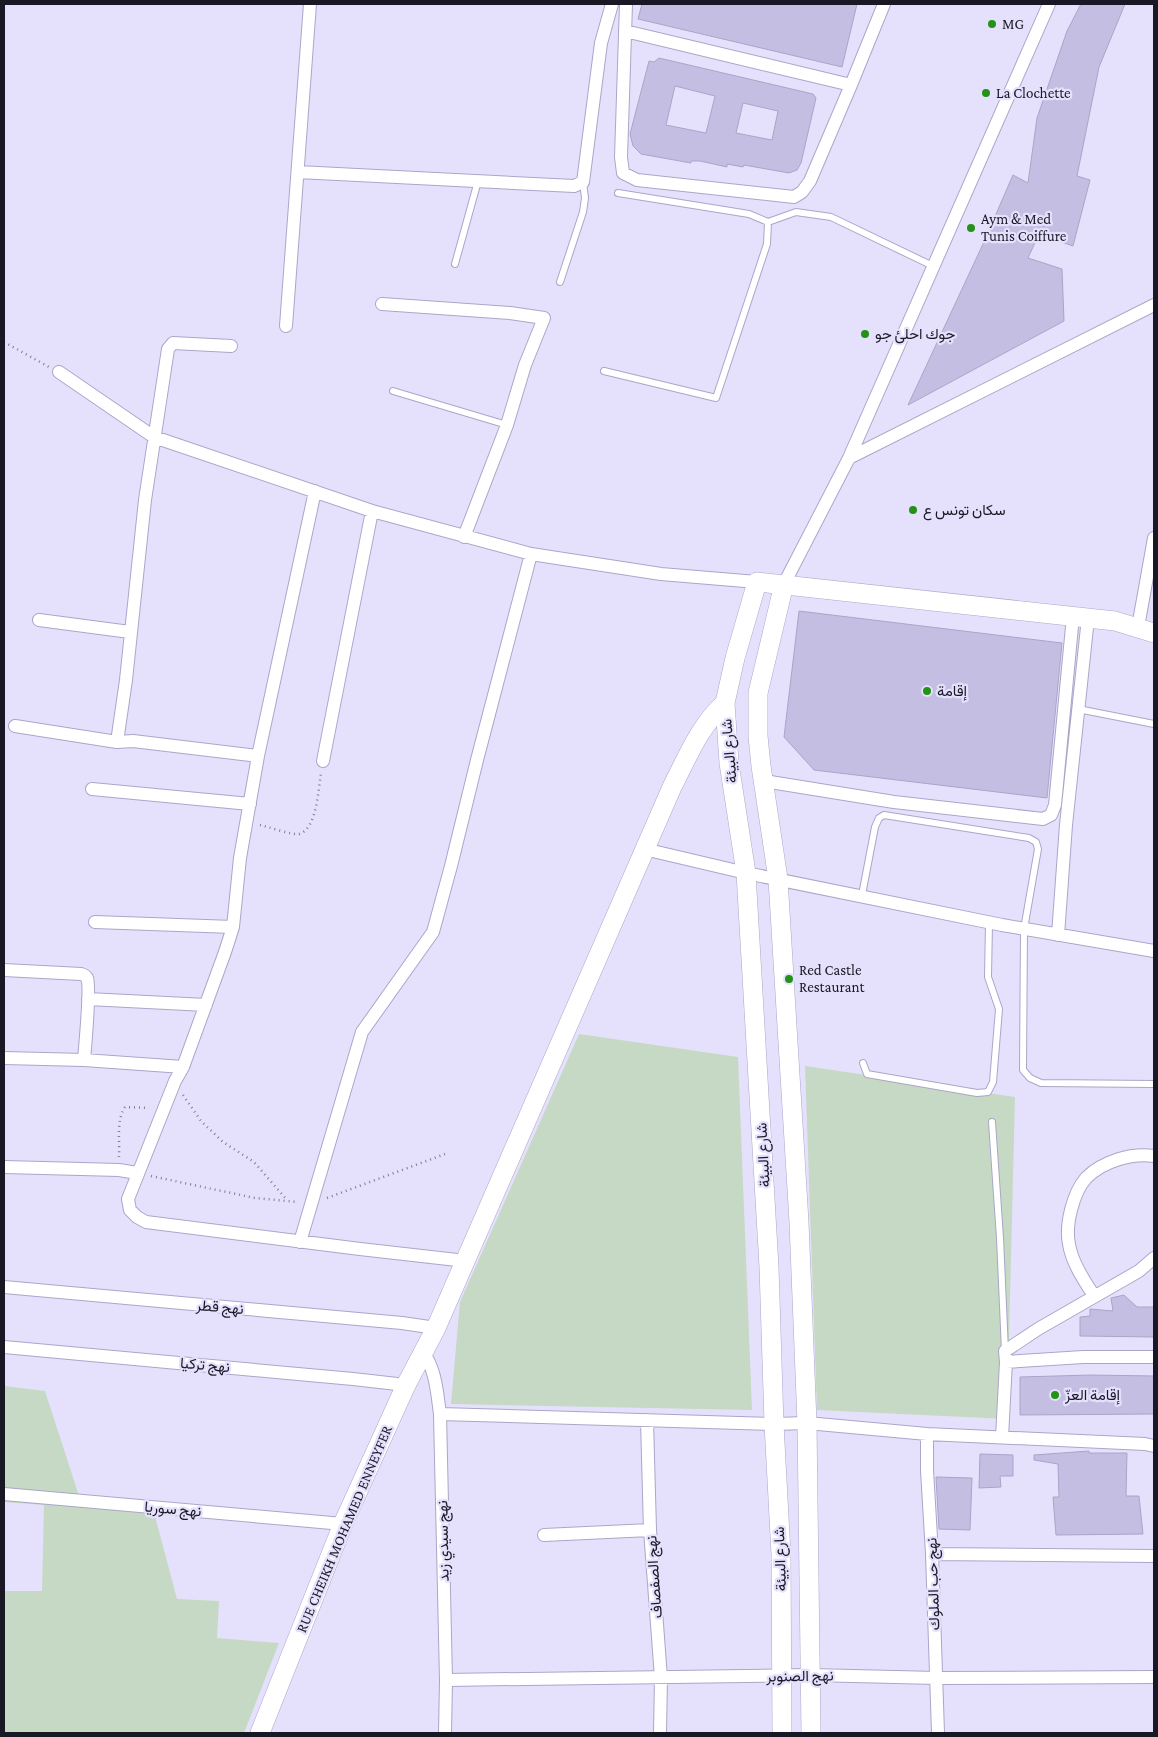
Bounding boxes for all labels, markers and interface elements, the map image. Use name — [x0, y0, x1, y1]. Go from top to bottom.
place label: MG — [1002, 16, 1024, 32]
marker: MG — [986, 18, 998, 30]
place label: La Clochette — [996, 85, 1071, 101]
marker: La Clochette — [980, 87, 992, 99]
place label: Aym & Med Tunis Coiffure — [981, 211, 1067, 244]
marker: Aym & Med Tunis Coiffure — [965, 222, 977, 234]
place label: جوك احلئ جو — [875, 326, 955, 344]
marker: جوك احلئ جو — [859, 328, 871, 340]
place label: سكان تونس ع — [923, 502, 1006, 521]
marker: سكان تونس ع — [907, 504, 919, 516]
place label: إقامة — [937, 683, 968, 701]
marker: إقامة — [921, 685, 933, 697]
street label: شارع البيئة — [718, 718, 743, 784]
place label: Red Castle Restaurant — [799, 962, 865, 995]
marker: Red Castle Restaurant — [783, 973, 795, 985]
street label: شارع البيئة — [753, 1122, 776, 1188]
street label: نهج قطر — [194, 1297, 244, 1320]
street label: نهج تركيا — [179, 1355, 231, 1378]
place label: إقامة العزّ — [1064, 1387, 1121, 1405]
marker: إقامة العزّ — [1049, 1389, 1061, 1401]
street label: RUE CHEIKH MOHAMED ENNEYFER — [293, 1422, 395, 1635]
street label: نهج سوريا — [144, 1499, 202, 1522]
street label: نهج سيدي زيد — [434, 1500, 457, 1582]
street label: شارع البيئة — [771, 1526, 792, 1592]
street label: نهج الصفصاف — [643, 1535, 668, 1619]
street label: نهج حب الملوك — [923, 1537, 946, 1631]
street label: نهج الصنوبر — [765, 1667, 834, 1688]

